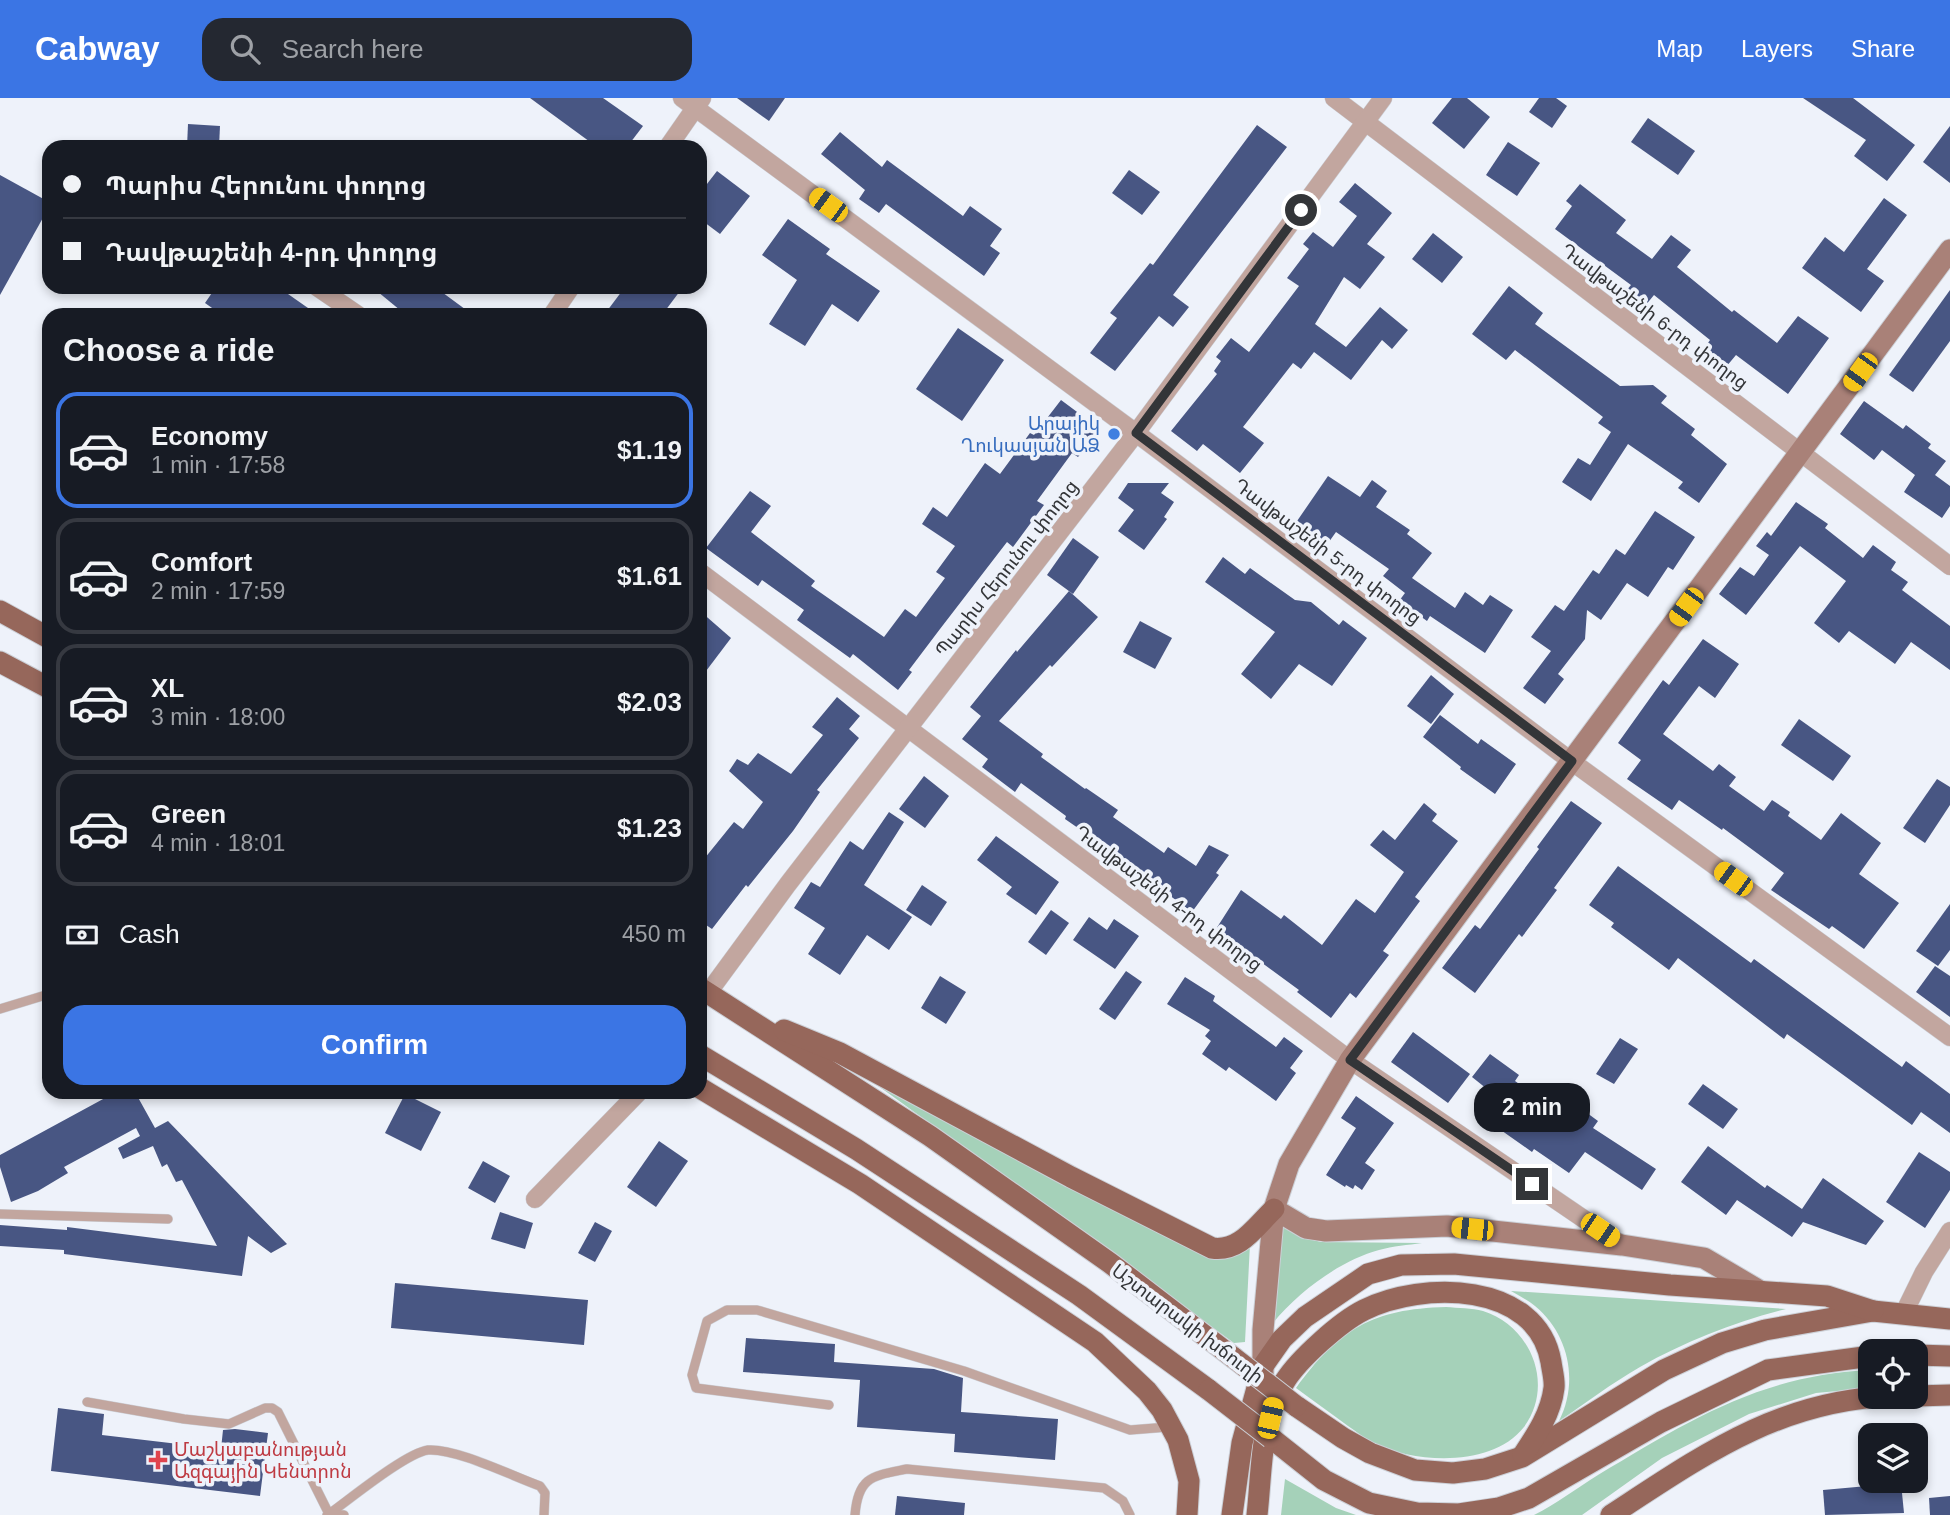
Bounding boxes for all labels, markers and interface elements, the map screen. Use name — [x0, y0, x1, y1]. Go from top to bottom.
search box — [202, 18, 692, 81]
text: Cabway — [35, 30, 160, 67]
icon: search — [226, 30, 264, 68]
text: Search here — [282, 34, 423, 64]
text: Map — [1656, 35, 1703, 62]
text: Layers — [1741, 35, 1813, 62]
text: Share — [1851, 35, 1915, 62]
text: Պարիս Հերունու փողոց — [105, 170, 427, 200]
car — [805, 184, 852, 226]
route start — [1285, 194, 1317, 226]
text: Դավթաշենի 4-րդ փողոց — [105, 237, 438, 267]
street label: Դավթաշենի 6-րդ փողոց — [1556, 239, 1752, 394]
text: Choose a ride — [63, 332, 275, 368]
car — [1840, 349, 1881, 395]
place label: Արայիկ Ղուկասյան ԱՁ — [961, 413, 1100, 457]
icon: car — [67, 419, 130, 482]
text: Economy — [151, 421, 268, 451]
marker: Արայիկ Ղուկասյան ԱՁ — [1106, 426, 1122, 442]
text: $1.19 — [617, 435, 682, 465]
text: 1 min · 17:58 — [151, 452, 285, 478]
street label: Դավթաշենի 5-րդ փողոց — [1229, 474, 1425, 629]
street label: Պարիս Հերունու փողոց — [931, 476, 1083, 661]
icon: car — [67, 545, 130, 608]
text: Comfort — [151, 547, 252, 577]
text: $1.61 — [617, 561, 682, 591]
text: 2 min · 17:59 — [151, 578, 285, 604]
car — [1666, 584, 1707, 630]
icon: car — [67, 671, 130, 734]
text: XL — [151, 673, 184, 703]
text: $2.03 — [617, 687, 682, 717]
text: 3 min · 18:00 — [151, 704, 285, 730]
icon: car — [67, 797, 130, 860]
text: Green — [151, 799, 226, 829]
text: $1.23 — [617, 813, 682, 843]
street label: Դավթաշենի 4-րդ փողոց — [1070, 821, 1266, 976]
text: 4 min · 18:01 — [151, 830, 285, 856]
car — [1710, 858, 1757, 900]
icon: cash — [63, 916, 101, 954]
text: Cash — [119, 919, 180, 949]
text: 450 m — [622, 921, 686, 947]
button: Confirm — [63, 1005, 686, 1085]
callout: 2 min — [1474, 1082, 1590, 1132]
text: 2 min — [1502, 1094, 1562, 1120]
route end — [1516, 1168, 1548, 1200]
car — [1577, 1210, 1624, 1250]
car — [1451, 1216, 1494, 1242]
street label: Աշտարակի խճուղի — [1107, 1260, 1268, 1388]
map controls — [1858, 1339, 1928, 1493]
button: locate — [1858, 1339, 1928, 1409]
car — [1256, 1395, 1285, 1441]
button: layers — [1858, 1423, 1928, 1493]
place label: Մաշկաբանության Ազգային Կենտրոն — [174, 1439, 352, 1483]
marker: Մաշկաբանության Ազգային Կենտրոն — [148, 1450, 168, 1470]

